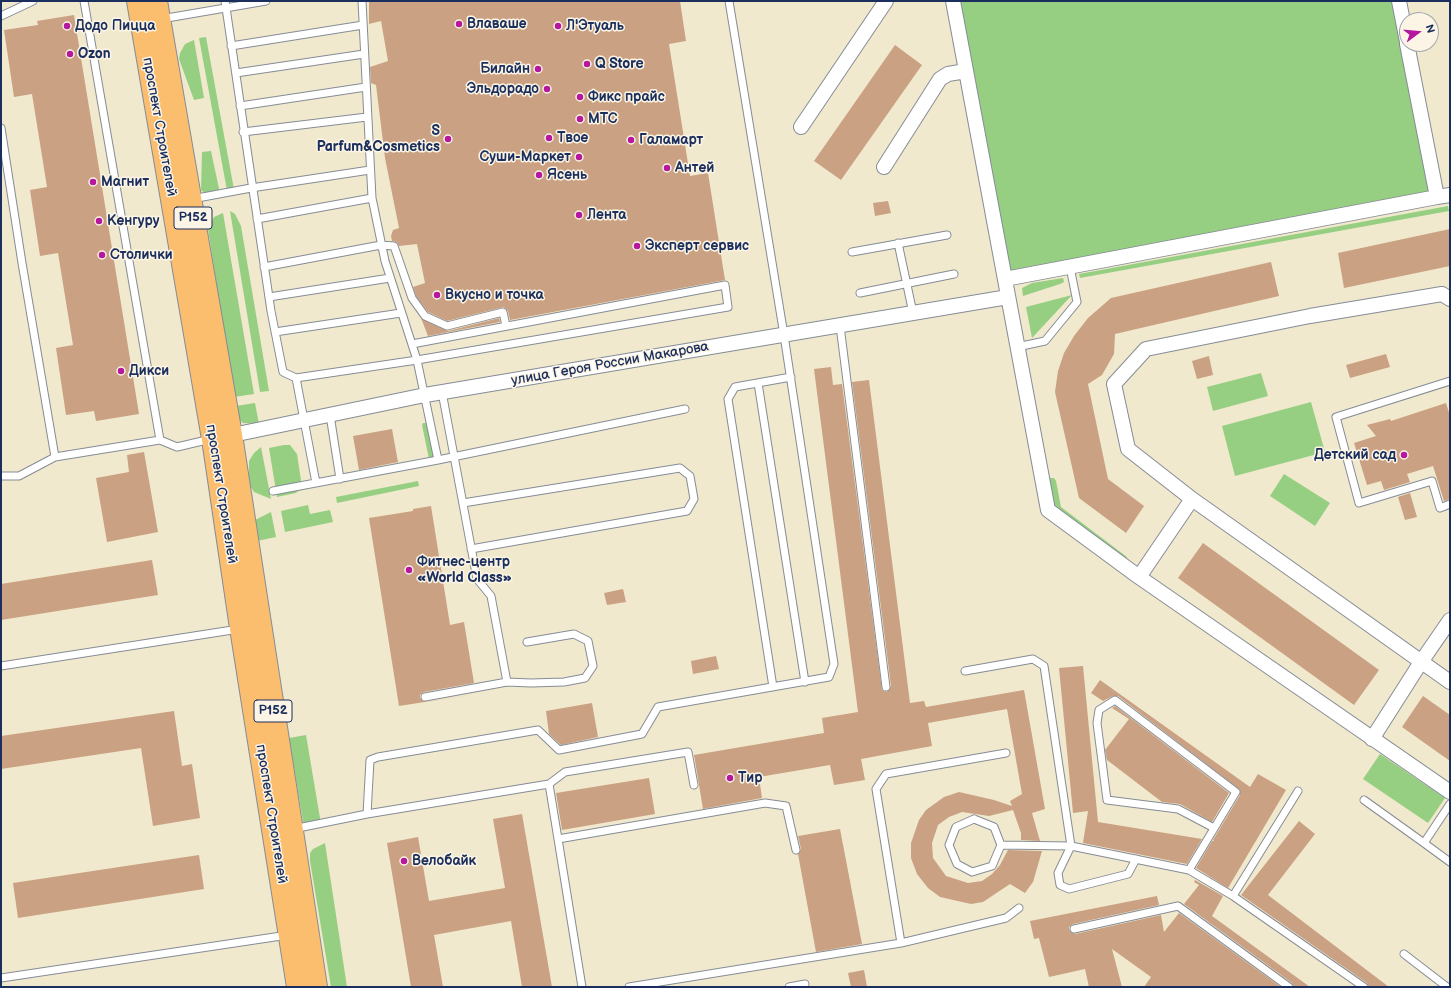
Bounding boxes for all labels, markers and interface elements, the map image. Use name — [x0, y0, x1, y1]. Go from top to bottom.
north arrow — [1399, 12, 1439, 52]
place label: Влаваше — [467, 16, 527, 32]
place label: Додо Пицца — [75, 18, 155, 34]
place label: Л'Этуаль — [566, 18, 624, 34]
marker: Влаваше — [454, 19, 464, 29]
marker: Додо Пицца — [62, 21, 72, 31]
marker: Л'Этуаль — [553, 21, 563, 31]
text: N — [1423, 23, 1437, 35]
place label: Ozon — [78, 46, 111, 62]
marker: Ozon — [65, 49, 75, 59]
street label: проспект Строителей — [138, 56, 180, 198]
place label: Q Store — [595, 56, 644, 72]
marker: Q Store — [582, 59, 592, 69]
place label: Билайн — [480, 61, 530, 77]
marker: Билайн — [533, 64, 543, 74]
place label: Эльдорадо — [467, 81, 539, 97]
marker: Эльдорадо — [542, 84, 552, 94]
place label: Фикс прайс — [588, 89, 665, 105]
marker: Фикс прайс — [575, 92, 585, 102]
place label: МТС — [588, 111, 617, 127]
marker: МТС — [575, 114, 585, 124]
place label: S Parfum&Cosmetics — [317, 123, 440, 156]
place label: Твое — [557, 130, 588, 146]
place label: Галамарт — [639, 132, 703, 148]
marker: Твое — [544, 133, 554, 143]
marker: S Parfum&Cosmetics — [443, 134, 453, 144]
marker: Галамарт — [626, 135, 636, 145]
place label: Суши-Маркет — [480, 149, 571, 165]
marker: Суши-Маркет — [574, 152, 584, 162]
place label: Антей — [675, 160, 714, 176]
marker: Антей — [662, 163, 672, 173]
place label: Ясень — [547, 167, 587, 183]
marker: Ясень — [534, 170, 544, 180]
place label: Магнит — [101, 174, 149, 190]
marker: Магнит — [88, 177, 98, 187]
road number: Р152 — [174, 207, 212, 229]
place label: Лента — [587, 207, 626, 223]
marker: Лента — [574, 210, 584, 220]
place label: Кенгуру — [107, 213, 160, 229]
marker: Кенгуру — [94, 216, 104, 226]
place label: Эксперт сервис — [645, 238, 749, 254]
marker: Эксперт сервис — [632, 241, 642, 251]
place label: Столички — [110, 247, 173, 263]
marker: Столички — [97, 250, 107, 260]
place label: Вкусно и точка — [445, 287, 544, 303]
marker: Вкусно и точка — [432, 290, 442, 300]
street label: улица Героя России Макарова — [510, 338, 710, 390]
place label: Дикси — [129, 363, 169, 379]
marker: Дикси — [116, 366, 126, 376]
street label: проспект Строителей — [202, 423, 240, 565]
place label: Детский сад — [1314, 447, 1396, 463]
marker: Детский сад — [1399, 450, 1409, 460]
place label: Фитнес-центр «World Class» — [417, 554, 512, 586]
marker: Фитнес-центр «World Class» — [404, 565, 414, 575]
road number: Р152 — [254, 700, 292, 722]
street label: проспект Строителей — [252, 743, 290, 885]
place label: Тир — [738, 770, 763, 786]
marker: Тир — [725, 773, 735, 783]
place label: Велобайк — [412, 853, 476, 869]
marker: Велобайк — [399, 856, 409, 866]

